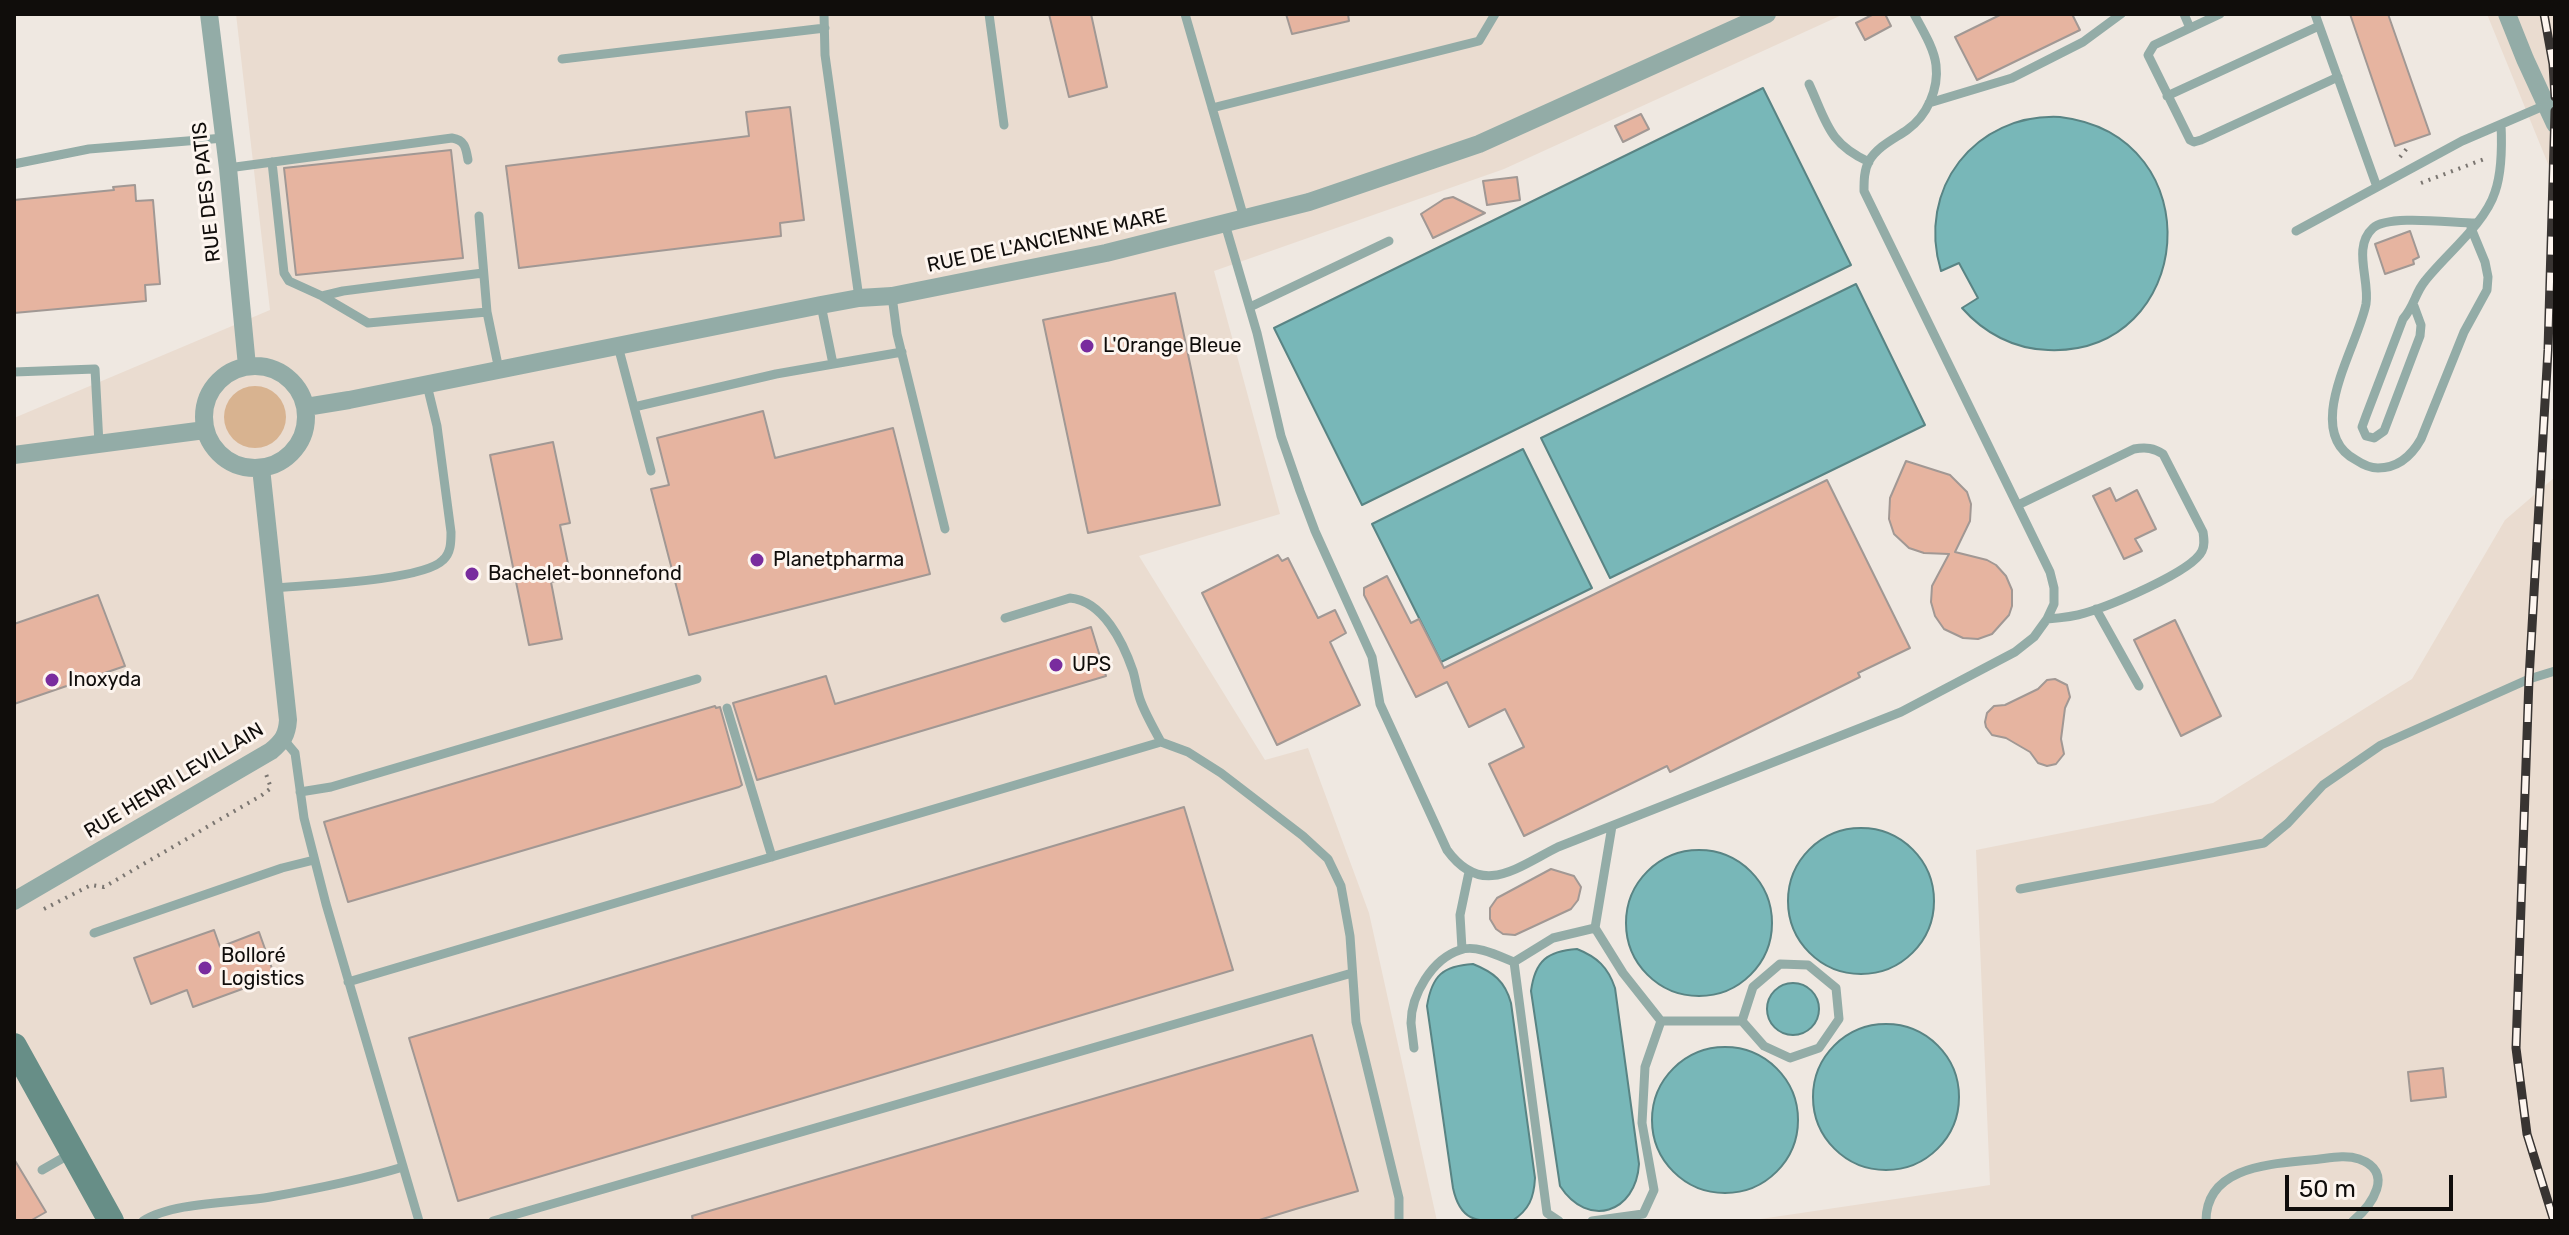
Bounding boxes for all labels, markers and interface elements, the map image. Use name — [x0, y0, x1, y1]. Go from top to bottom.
street label: RUE DES PATIS — [188, 121, 226, 263]
street label: RUE DE L'ANCIENNE MARE — [925, 204, 1169, 278]
place label: L'Orange Bleue — [1103, 334, 1241, 358]
marker: L'Orange Bleue — [1078, 337, 1096, 355]
place label: Planetpharma — [773, 548, 904, 572]
marker: Planetpharma — [748, 551, 766, 569]
place label: Bachelet-bonnefond — [488, 562, 682, 586]
marker: Bachelet-bonnefond — [463, 565, 481, 583]
place label: UPS — [1072, 653, 1111, 677]
marker: UPS — [1047, 656, 1065, 674]
place label: Inoxyda — [68, 668, 141, 692]
marker: Inoxyda — [43, 671, 61, 689]
street label: RUE HENRI LEVILLAIN — [80, 718, 268, 844]
place label: Bolloré Logistics — [221, 944, 304, 991]
marker: Bolloré Logistics — [196, 959, 214, 977]
scale bar — [2289, 1159, 2457, 1209]
text: 50 m — [2299, 1175, 2356, 1203]

